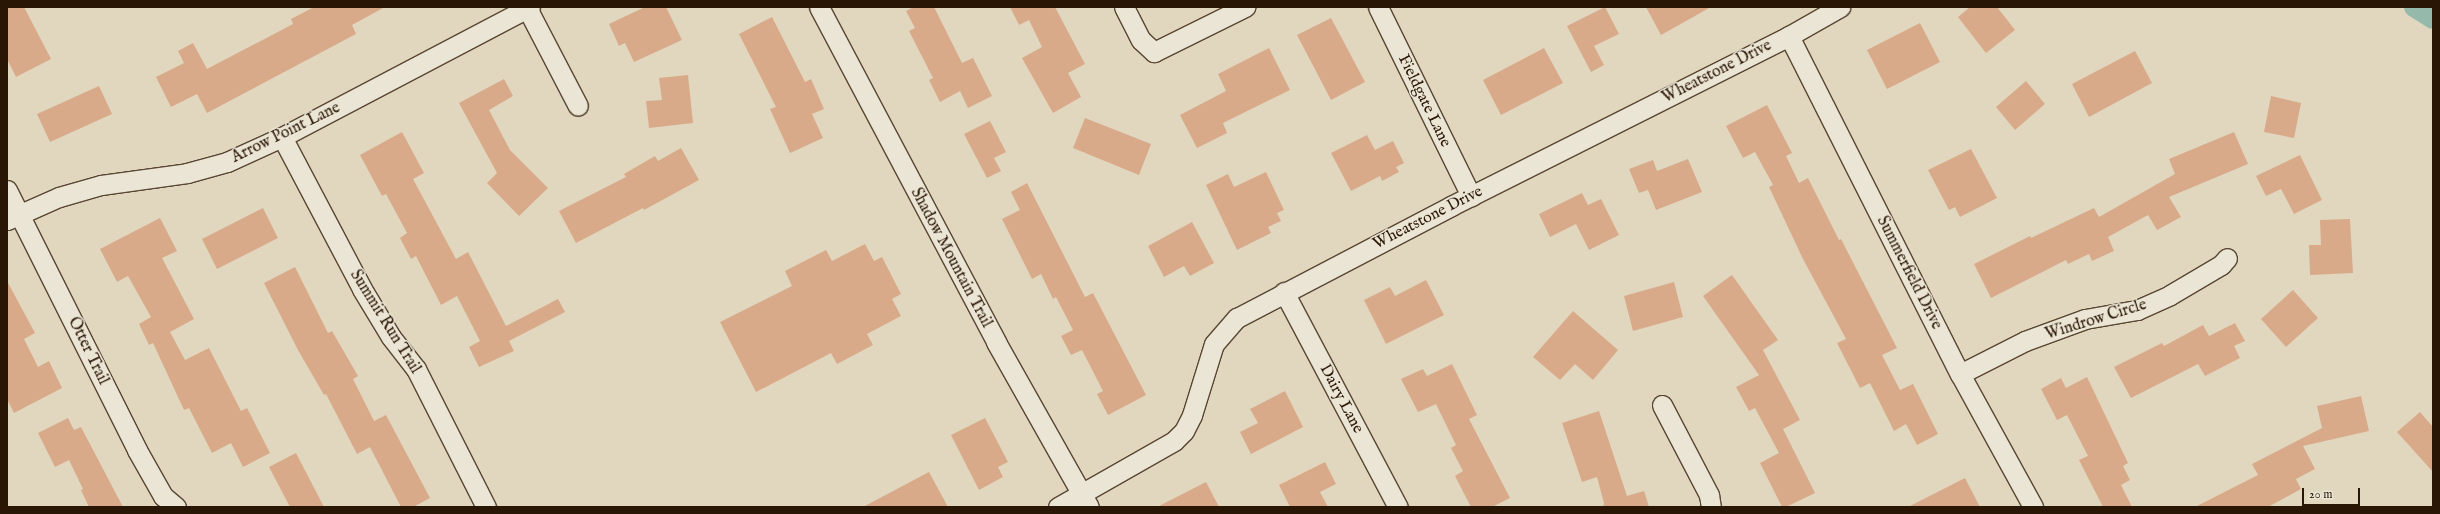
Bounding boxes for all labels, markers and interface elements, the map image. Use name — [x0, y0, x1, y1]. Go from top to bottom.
street label: Wheatstone Drive — [1659, 36, 1775, 108]
street label: Fieldgate Lane — [1393, 52, 1455, 150]
street label: Arrow Point Lane — [229, 98, 343, 168]
street label: Wheatstone Drive — [1370, 182, 1486, 254]
street label: Shadow Mountain Trail — [906, 185, 996, 331]
street label: Summerfield Drive — [1872, 213, 1946, 333]
street label: Summit Run Trail — [345, 267, 425, 377]
street label: Windrow Circle — [2043, 295, 2149, 345]
street label: Otter Trail — [63, 314, 113, 388]
street label: Dairy Lane — [1315, 361, 1367, 437]
scale bar — [2304, 480, 2362, 506]
text: 20 m — [2309, 487, 2332, 502]

